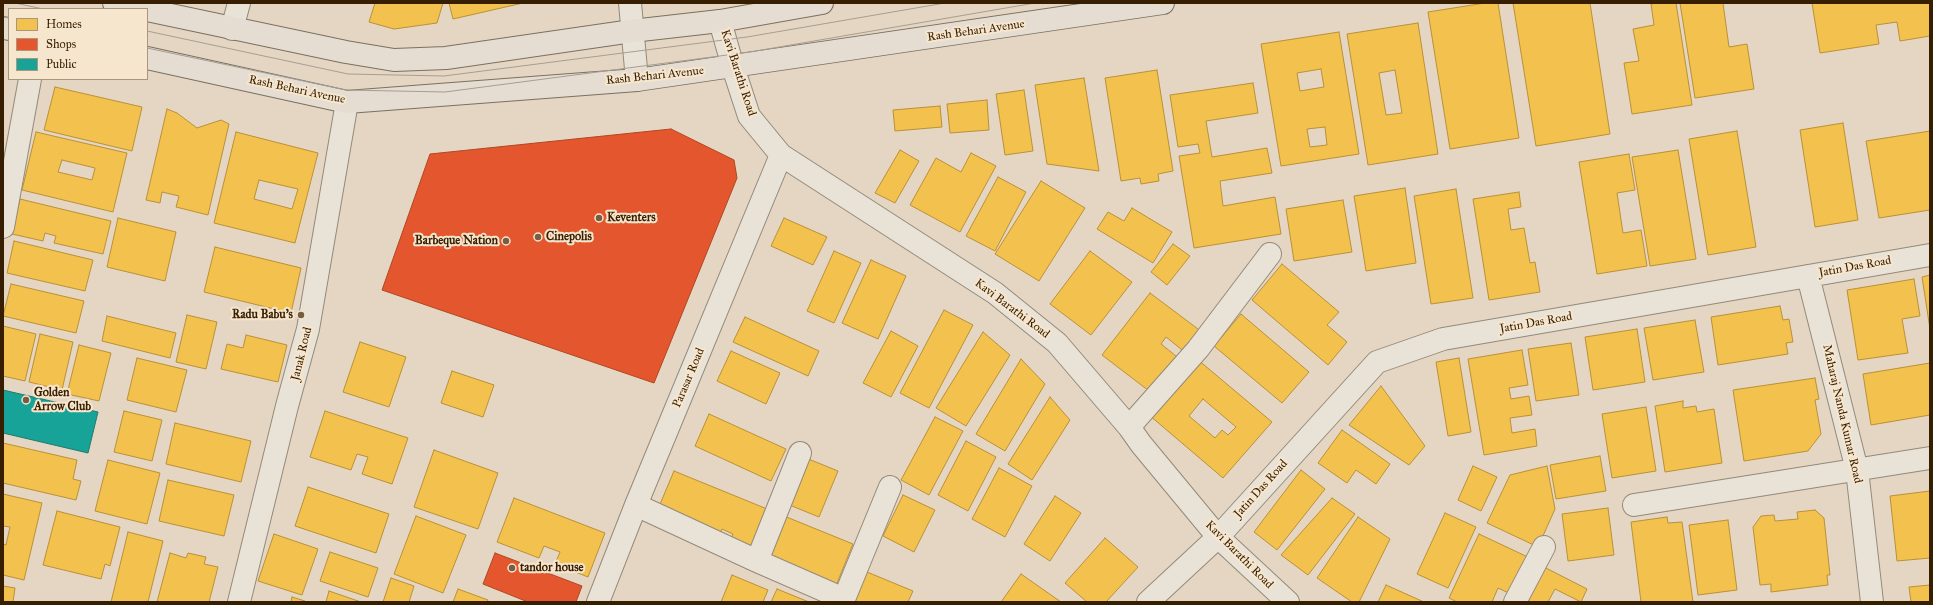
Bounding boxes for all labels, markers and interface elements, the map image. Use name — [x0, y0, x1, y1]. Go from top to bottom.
legend — [8, 8, 148, 80]
text: Homes — [46, 17, 82, 31]
street label: Rash Behari Avenue — [926, 17, 1026, 45]
street label: Kavi Barathi Road — [717, 28, 759, 118]
text: Shops — [46, 37, 76, 51]
text: Public — [46, 57, 77, 71]
street label: Rash Behari Avenue — [605, 64, 705, 88]
street label: Rash Behari Avenue — [247, 73, 347, 107]
place label: Keventers — [607, 211, 656, 225]
marker: Keventers — [594, 213, 604, 223]
place label: Cinepolis — [546, 230, 592, 244]
marker: Cinepolis — [533, 232, 543, 242]
place label: Barbeque Nation — [415, 234, 498, 248]
marker: Barbeque Nation — [501, 236, 511, 246]
street label: Jatin Das Road — [1818, 254, 1892, 280]
street label: Kavi Barathi Road — [972, 276, 1052, 342]
place label: Radu Babu's — [232, 308, 293, 322]
marker: Radu Babu's — [296, 310, 306, 320]
street label: Jatin Das Road — [1499, 310, 1573, 336]
street label: Janak Road — [288, 326, 316, 382]
street label: Maharaj Nanda Kumar Road — [1819, 343, 1865, 485]
street label: Parasar Road — [670, 346, 708, 410]
place label: Golden Arrow Club — [34, 386, 91, 414]
marker: Golden Arrow Club — [21, 395, 31, 405]
street label: Jatin Das Road — [1231, 457, 1291, 521]
street label: Kavi Barathi Road — [1202, 518, 1276, 592]
place label: tandor house — [520, 561, 584, 575]
marker: tandor house — [507, 563, 517, 573]

